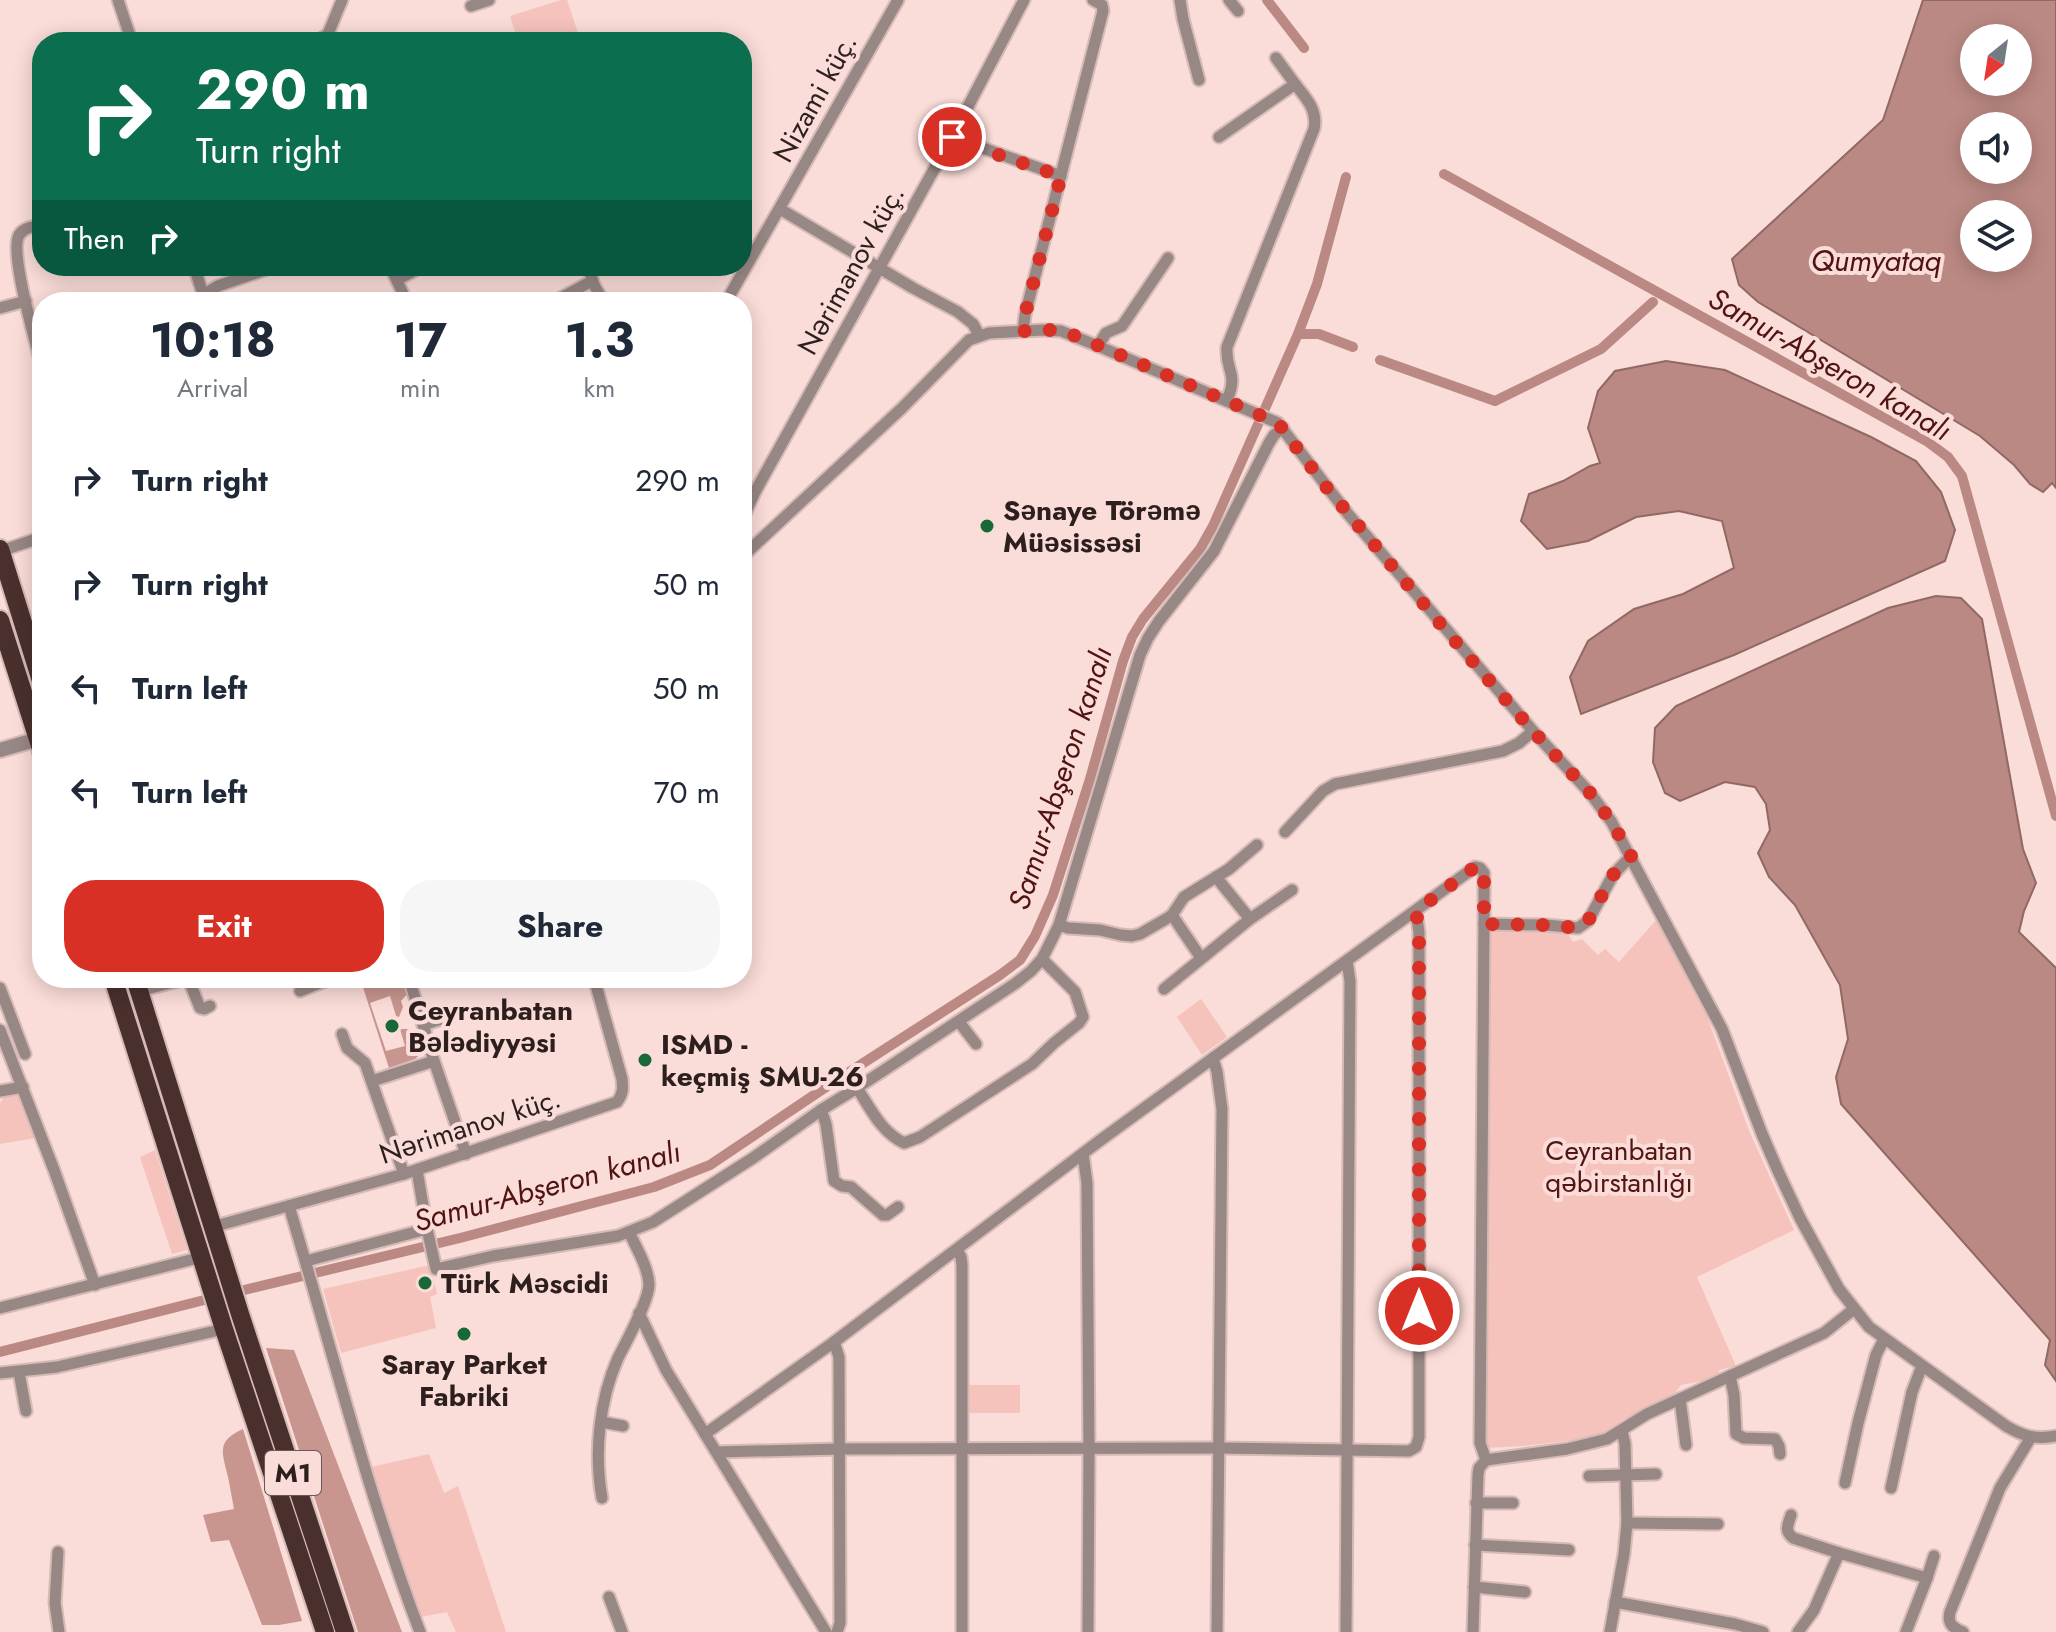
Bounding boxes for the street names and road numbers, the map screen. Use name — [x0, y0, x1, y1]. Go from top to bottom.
street label: Nizami küç. — [763, 26, 867, 170]
street label: Nərimanov küç. — [787, 178, 915, 362]
street label: Nərimanov küç. — [374, 1077, 566, 1175]
road number: M1 — [265, 1451, 321, 1495]

